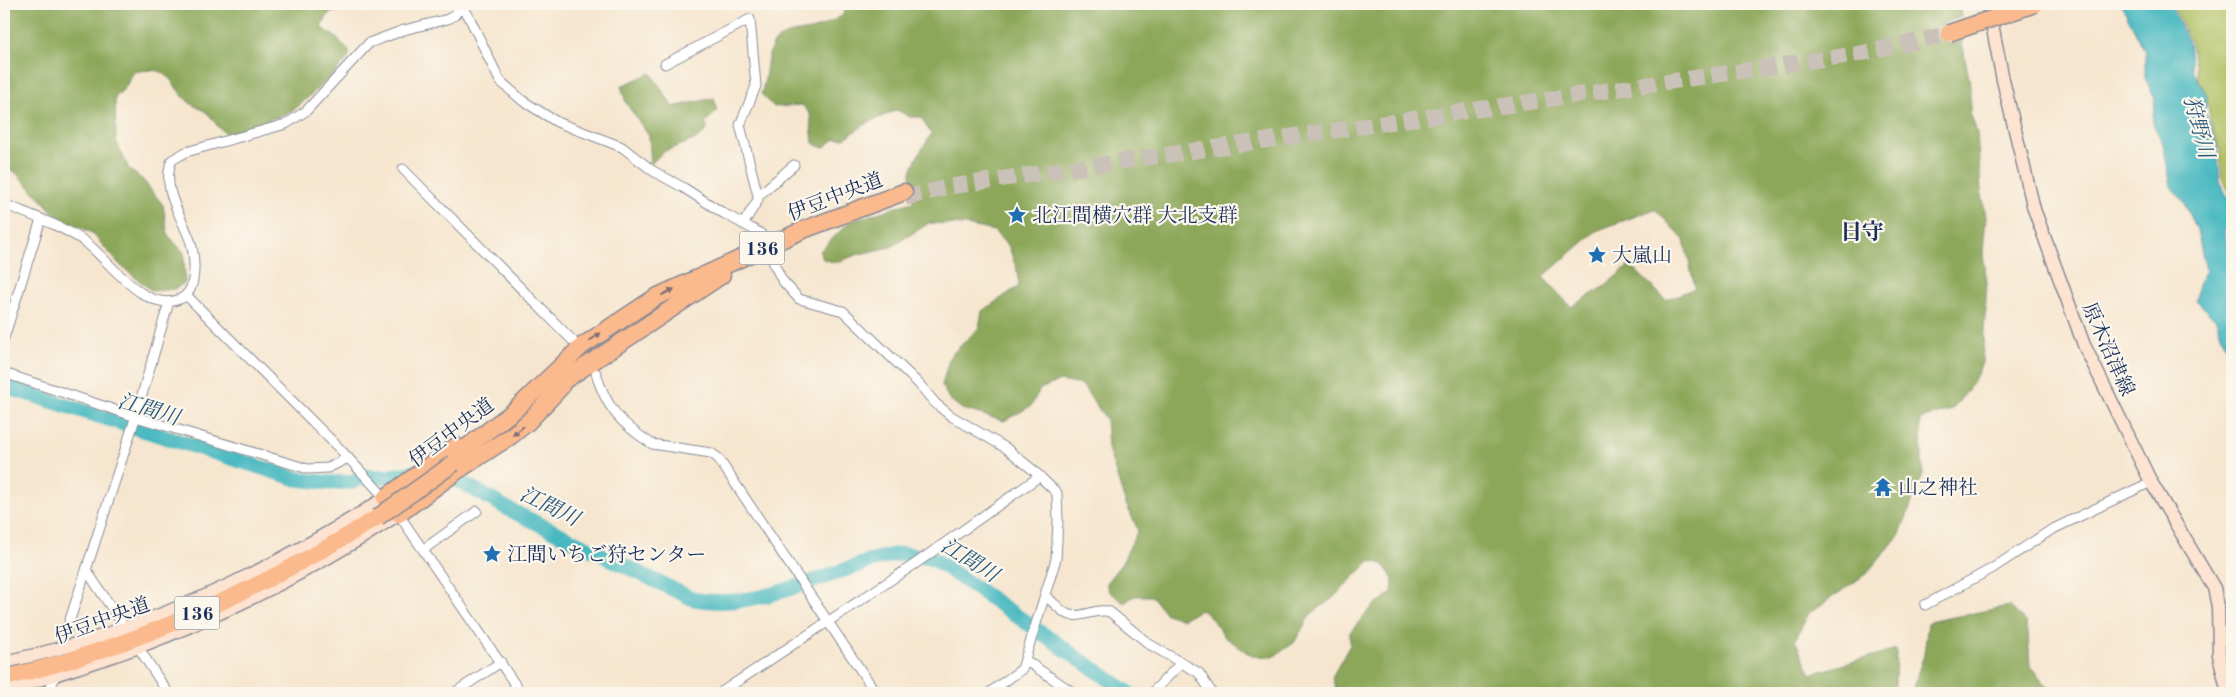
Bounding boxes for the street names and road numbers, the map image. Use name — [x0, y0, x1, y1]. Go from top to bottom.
street label: 伊豆中央道 — [785, 169, 886, 225]
road number: 136 — [740, 232, 784, 264]
street label: 原木沼津線 — [2078, 299, 2138, 400]
street label: 伊豆中央道 — [405, 394, 498, 472]
street label: 伊豆中央道 — [52, 594, 153, 648]
road number: 136 — [174, 596, 220, 630]

